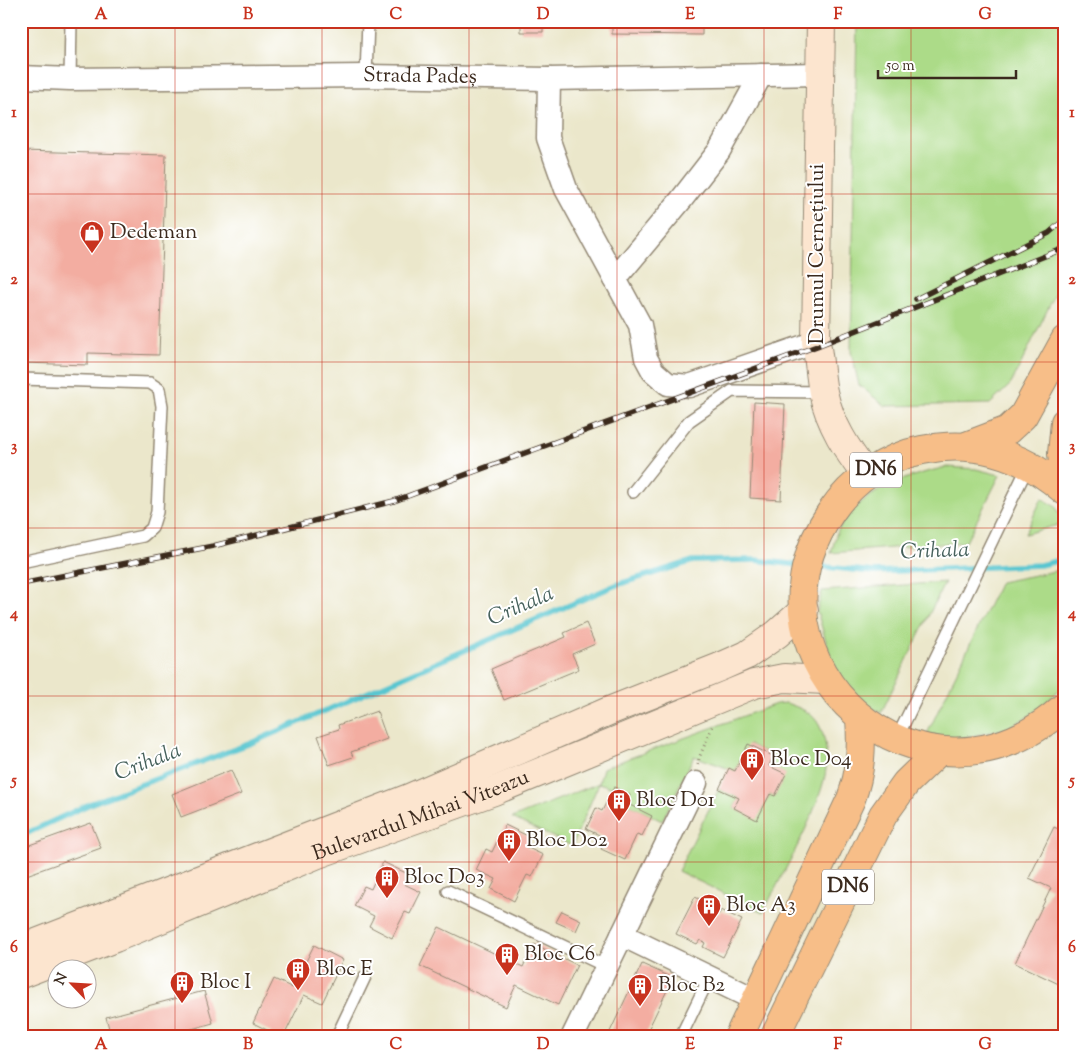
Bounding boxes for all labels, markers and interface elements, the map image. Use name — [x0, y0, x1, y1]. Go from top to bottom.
text: A — [95, 4, 108, 27]
text: B — [243, 4, 253, 27]
text: C — [390, 4, 403, 27]
text: D — [537, 4, 550, 27]
text: E — [685, 4, 695, 27]
text: F — [834, 4, 843, 27]
text: G — [978, 4, 992, 27]
scale bar — [878, 48, 1016, 80]
text: 50 m — [885, 56, 915, 77]
street label: Strada Padeș — [363, 61, 477, 93]
text: 1 — [11, 102, 17, 125]
text: 1 — [1069, 102, 1075, 125]
street label: Drumul Cernețiului — [803, 164, 833, 344]
place label: Dedeman — [110, 218, 197, 248]
shop icon: Dedeman — [79, 220, 105, 254]
text: 2 — [10, 269, 18, 292]
text: 2 — [1068, 269, 1076, 292]
text: 3 — [11, 436, 18, 459]
text: 3 — [1069, 436, 1076, 459]
road number: DN6 — [850, 452, 902, 488]
water label: Crihala — [900, 535, 970, 569]
water label: Crihala — [483, 579, 559, 635]
text: 4 — [9, 603, 18, 626]
text: 4 — [1067, 603, 1076, 626]
water label: Crihala — [110, 736, 186, 790]
place label: Bloc D04 — [770, 745, 852, 775]
building icon: Bloc D04 — [739, 747, 765, 781]
street label: Bulevardul Mihai Viteazu — [308, 763, 534, 870]
text: 5 — [9, 770, 17, 793]
text: 5 — [1067, 770, 1075, 793]
place label: Bloc D01 — [636, 786, 715, 816]
building icon: Bloc D01 — [606, 788, 632, 822]
place label: Bloc D02 — [526, 826, 608, 856]
building icon: Bloc D02 — [496, 828, 522, 862]
place label: Bloc D03 — [404, 863, 484, 893]
building icon: Bloc D03 — [374, 865, 400, 899]
road number: DN6 — [822, 870, 874, 904]
place label: Bloc A3 — [726, 891, 796, 921]
building icon: Bloc A3 — [696, 893, 722, 927]
text: 6 — [10, 937, 18, 960]
text: 6 — [1068, 937, 1076, 960]
place label: Bloc C6 — [524, 940, 595, 970]
building icon: Bloc C6 — [494, 942, 520, 976]
place label: Bloc E — [316, 955, 373, 985]
building icon: Bloc E — [285, 957, 311, 991]
north arrow — [48, 960, 98, 1010]
place label: Bloc I — [200, 968, 251, 998]
text: N — [51, 970, 73, 989]
building icon: Bloc I — [169, 970, 195, 1004]
place label: Bloc B2 — [658, 971, 725, 1001]
building icon: Bloc B2 — [627, 973, 653, 1007]
text: A — [95, 1034, 108, 1057]
text: B — [243, 1034, 253, 1057]
text: C — [390, 1034, 403, 1057]
text: D — [537, 1034, 550, 1057]
text: E — [685, 1034, 695, 1057]
text: F — [834, 1034, 843, 1057]
text: G — [978, 1034, 992, 1057]

